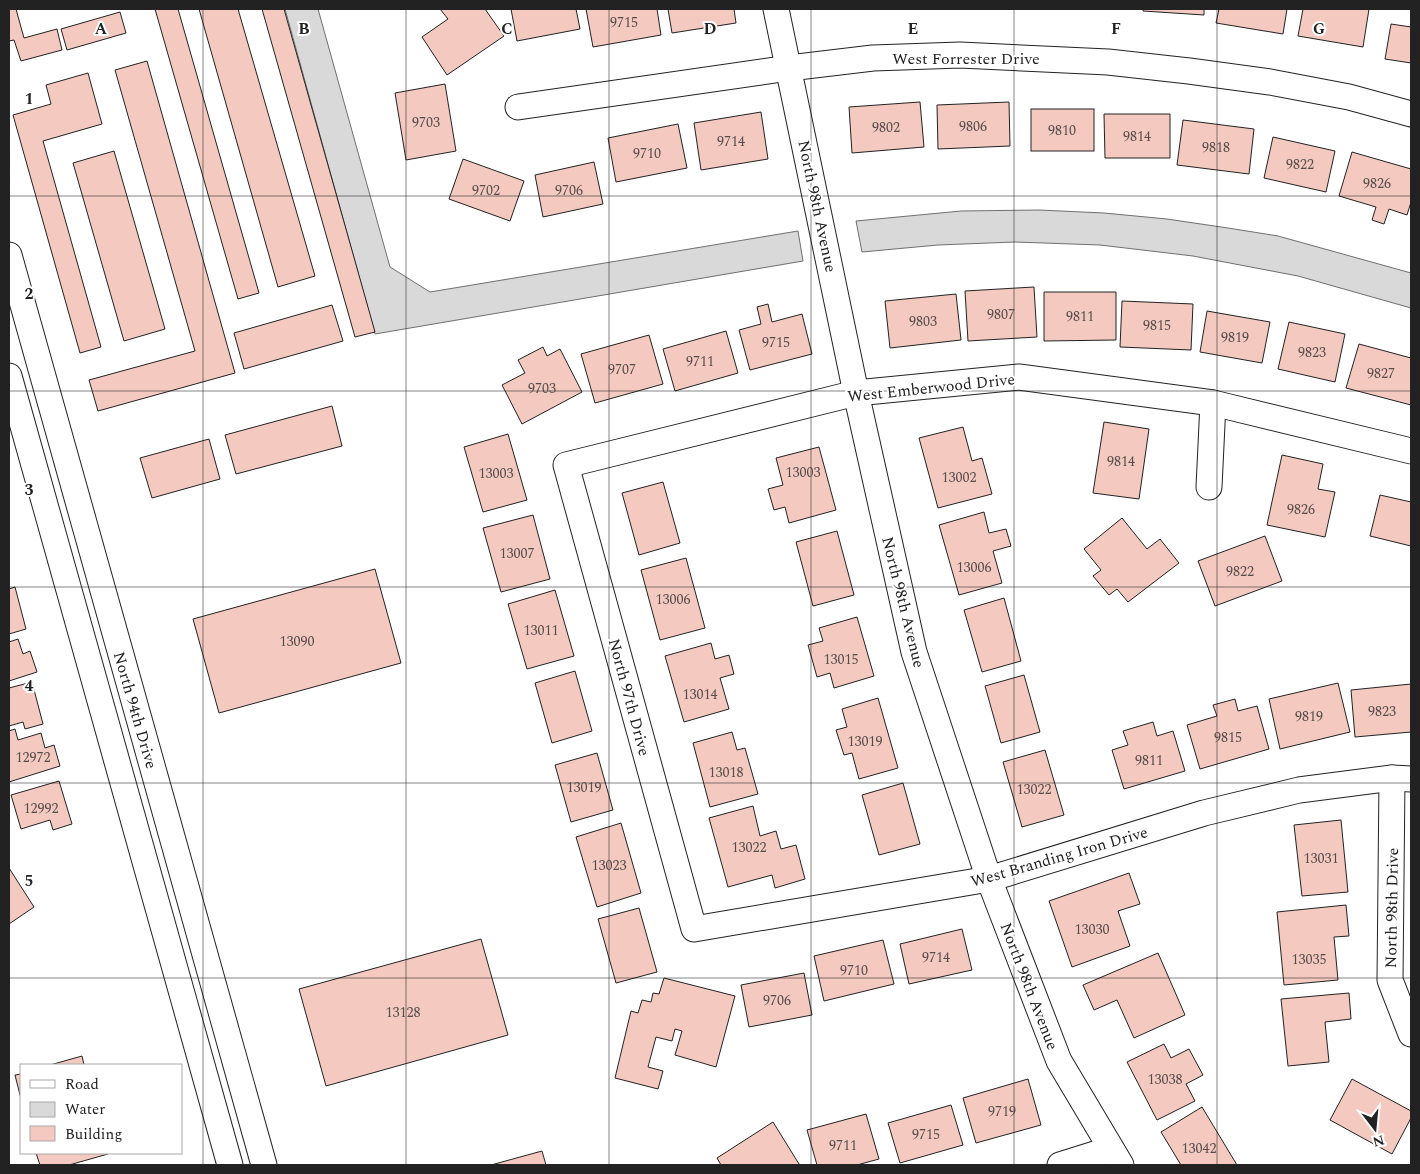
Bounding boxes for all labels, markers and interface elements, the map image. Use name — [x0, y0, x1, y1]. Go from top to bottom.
house number: 9715 — [610, 12, 638, 33]
text: A — [95, 17, 108, 41]
text: B — [298, 17, 310, 41]
text: C — [501, 17, 513, 41]
text: D — [704, 17, 717, 41]
text: E — [908, 17, 918, 41]
text: F — [1111, 17, 1121, 41]
text: G — [1313, 17, 1325, 41]
street label: West Forrester Drive — [892, 47, 1040, 71]
text: 1 — [25, 87, 33, 111]
house number: 9703 — [412, 112, 440, 133]
house number: 9806 — [959, 116, 987, 137]
house number: 9802 — [872, 117, 900, 138]
house number: 9810 — [1048, 120, 1076, 141]
house number: 9814 — [1123, 126, 1151, 147]
house number: 9714 — [717, 131, 745, 152]
house number: 9818 — [1202, 137, 1230, 158]
street label: North 98th Avenue — [791, 138, 843, 275]
house number: 9710 — [633, 143, 661, 164]
house number: 9822 — [1286, 154, 1314, 175]
house number: 9826 — [1363, 173, 1391, 194]
house number: 9702 — [472, 180, 500, 201]
house number: 9706 — [555, 180, 583, 201]
text: 2 — [25, 282, 34, 306]
house number: 9807 — [987, 304, 1015, 325]
house number: 9811 — [1066, 306, 1094, 327]
house number: 9803 — [909, 311, 937, 332]
house number: 9815 — [1143, 315, 1171, 336]
house number: 9819 — [1221, 327, 1249, 348]
house number: 9715 — [762, 332, 790, 353]
house number: 9823 — [1298, 342, 1326, 363]
house number: 9711 — [686, 351, 714, 372]
house number: 9707 — [608, 359, 636, 380]
house number: 9827 — [1367, 363, 1395, 384]
street label: West Emberwood Drive — [846, 367, 1016, 409]
house number: 9703 — [528, 378, 556, 399]
house number: 9814 — [1107, 451, 1135, 472]
house number: 13003 — [786, 462, 821, 483]
house number: 13003 — [479, 463, 514, 484]
house number: 13002 — [942, 467, 977, 488]
text: 3 — [25, 478, 34, 502]
house number: 9826 — [1287, 499, 1315, 520]
street label: North 98th Avenue — [875, 534, 931, 670]
house number: 13007 — [500, 543, 535, 564]
house number: 13006 — [957, 557, 992, 578]
house number: 9822 — [1226, 561, 1254, 582]
house number: 13006 — [656, 589, 691, 610]
house number: 13011 — [524, 620, 559, 641]
house number: 13090 — [280, 631, 315, 652]
street label: North 97th Drive — [602, 636, 656, 759]
street label: North 94th Drive — [107, 649, 163, 772]
house number: 13015 — [824, 649, 859, 670]
text: 4 — [25, 674, 34, 698]
house number: 13014 — [683, 684, 718, 705]
house number: 9823 — [1368, 701, 1396, 722]
house number: 9819 — [1295, 706, 1323, 727]
house number: 9815 — [1214, 727, 1242, 748]
house number: 13019 — [848, 731, 883, 752]
house number: 12972 — [16, 747, 51, 768]
house number: 9811 — [1135, 750, 1163, 771]
house number: 13018 — [709, 762, 744, 783]
house number: 13019 — [567, 777, 602, 798]
house number: 13022 — [1017, 779, 1052, 800]
house number: 12992 — [24, 798, 59, 819]
street label: West Branding Iron Drive — [968, 820, 1151, 894]
house number: 13022 — [732, 837, 767, 858]
street label: North 98th Drive — [1379, 847, 1405, 969]
house number: 13031 — [1304, 848, 1339, 869]
house number: 13023 — [592, 855, 627, 876]
text: 5 — [25, 869, 33, 893]
street label: North 98th Avenue — [994, 919, 1064, 1053]
house number: 13030 — [1075, 919, 1110, 940]
house number: 9714 — [922, 947, 950, 968]
house number: 13035 — [1292, 949, 1327, 970]
house number: 9710 — [840, 960, 868, 981]
house number: 9706 — [763, 990, 791, 1011]
house number: 13128 — [386, 1002, 421, 1023]
legend — [20, 1064, 182, 1154]
house number: 13038 — [1148, 1069, 1183, 1090]
text: Road — [65, 1073, 99, 1096]
text: Water — [65, 1098, 105, 1121]
house number: 9719 — [988, 1101, 1016, 1122]
north arrow — [1350, 1104, 1400, 1154]
text: Building — [65, 1123, 122, 1146]
house number: 9715 — [912, 1124, 940, 1145]
text: N — [1370, 1129, 1387, 1153]
house number: 9711 — [829, 1135, 857, 1156]
house number: 13042 — [1182, 1138, 1217, 1159]

